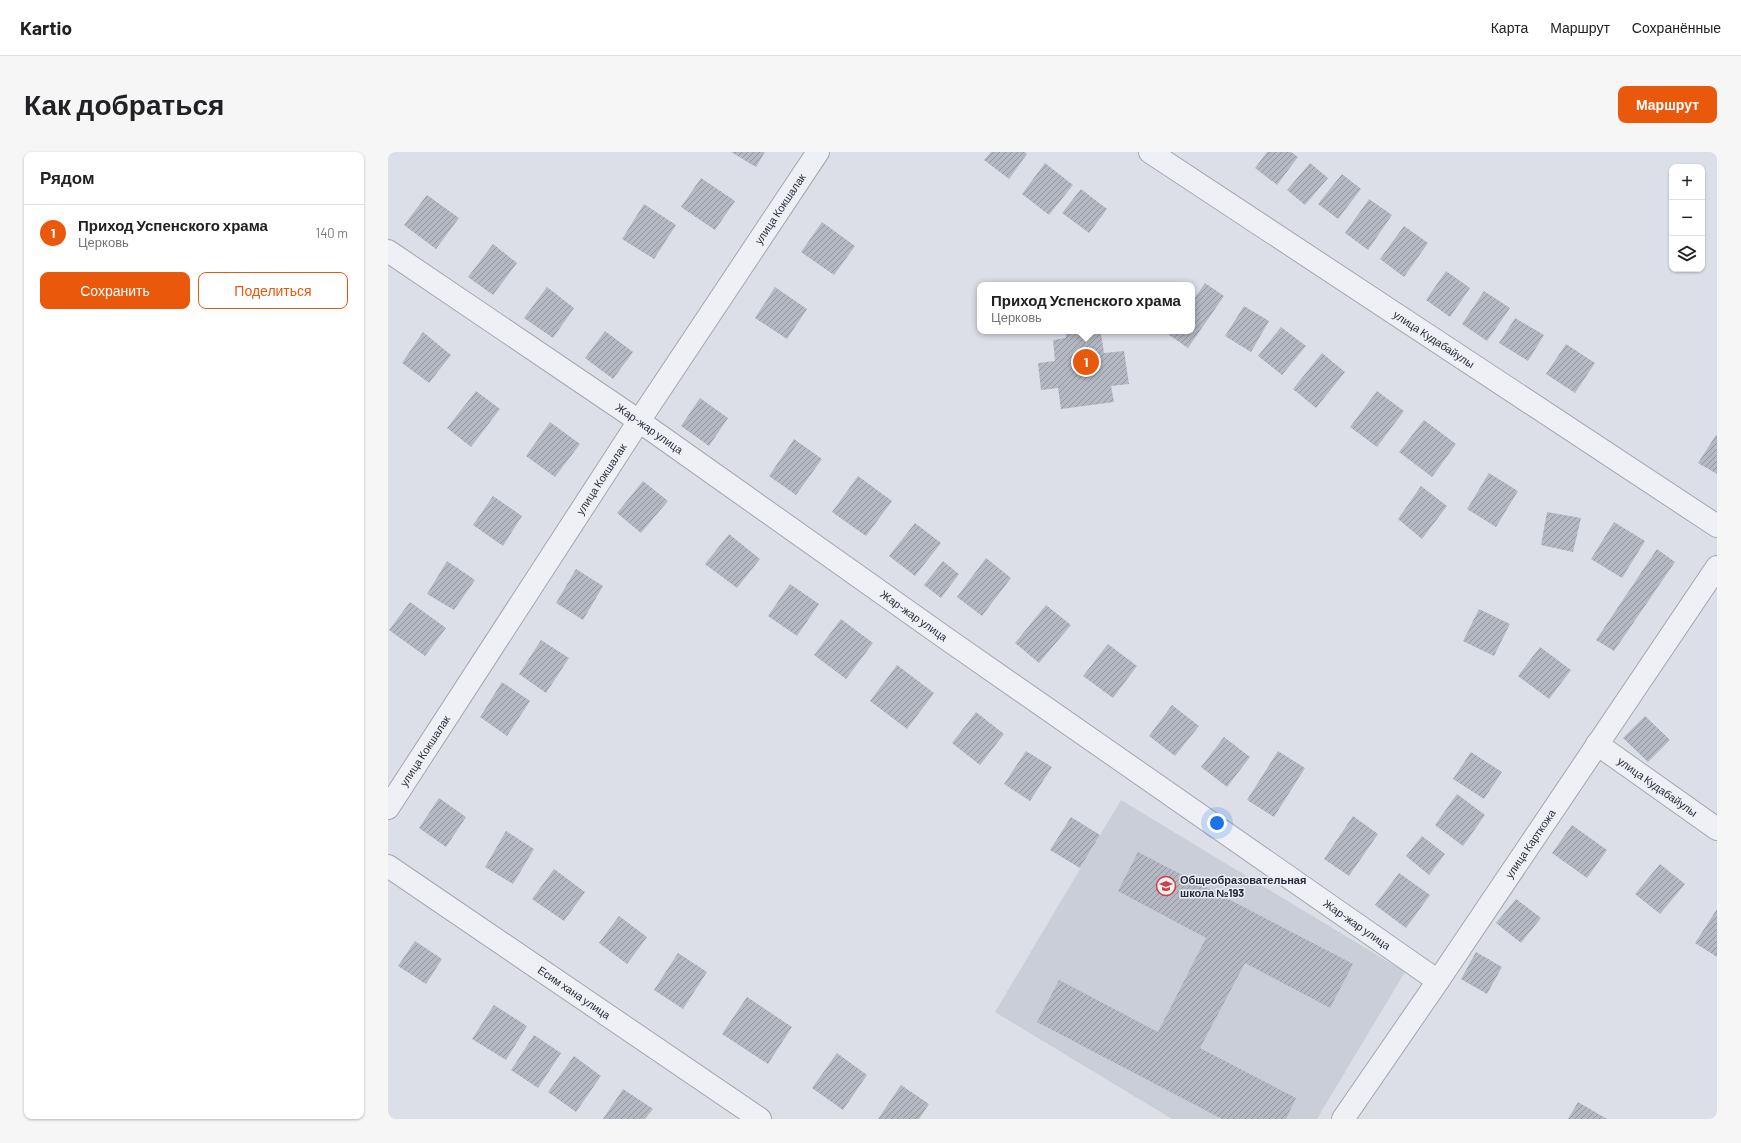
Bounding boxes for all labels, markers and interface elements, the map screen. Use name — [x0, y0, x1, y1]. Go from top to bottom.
text: Kartio — [20, 16, 72, 39]
text: Карта — [1491, 19, 1528, 36]
text: Маршрут — [1550, 19, 1610, 36]
text: Сохранённые — [1632, 19, 1721, 36]
button: Маршрут — [1618, 86, 1717, 123]
text: Как добраться — [24, 87, 224, 121]
map controls — [1669, 164, 1705, 272]
button: + — [1669, 164, 1705, 200]
text: Рядом — [40, 167, 95, 187]
street label: улица Кокшалак — [752, 171, 808, 246]
button: − — [1669, 200, 1705, 236]
text: Приход Успенского храма — [78, 216, 268, 234]
text: 1 — [51, 225, 55, 241]
text: 140 m — [316, 225, 348, 241]
text: Церковь — [78, 234, 129, 250]
button: layers — [1669, 236, 1705, 272]
button: Сохранить — [40, 272, 190, 309]
button: Поделиться — [198, 272, 348, 309]
popup — [977, 282, 1195, 334]
text: Приход Успенского храма — [991, 291, 1181, 309]
street label: улица Кудабайулы — [1391, 307, 1477, 370]
text: Церковь — [991, 309, 1042, 325]
pin: 1 — [1073, 347, 1099, 377]
street label: Жар-жар улица — [614, 400, 686, 457]
street label: улица Кокшалак — [573, 441, 629, 517]
street label: Жар-жар улица — [878, 587, 951, 644]
street label: улица Кокшалак — [397, 713, 452, 789]
street label: улица Кудабайулы — [1615, 754, 1700, 819]
street label: улица Карткожа — [1502, 806, 1558, 880]
your location — [1207, 813, 1227, 833]
place label: Общеобразовательная школа №193 — [1180, 873, 1306, 899]
school or university icon: Общеобразовательная школа №193 — [1155, 875, 1177, 897]
street label: Жар-жар улица — [1321, 896, 1394, 952]
street label: Есим хана улица — [536, 963, 614, 1022]

